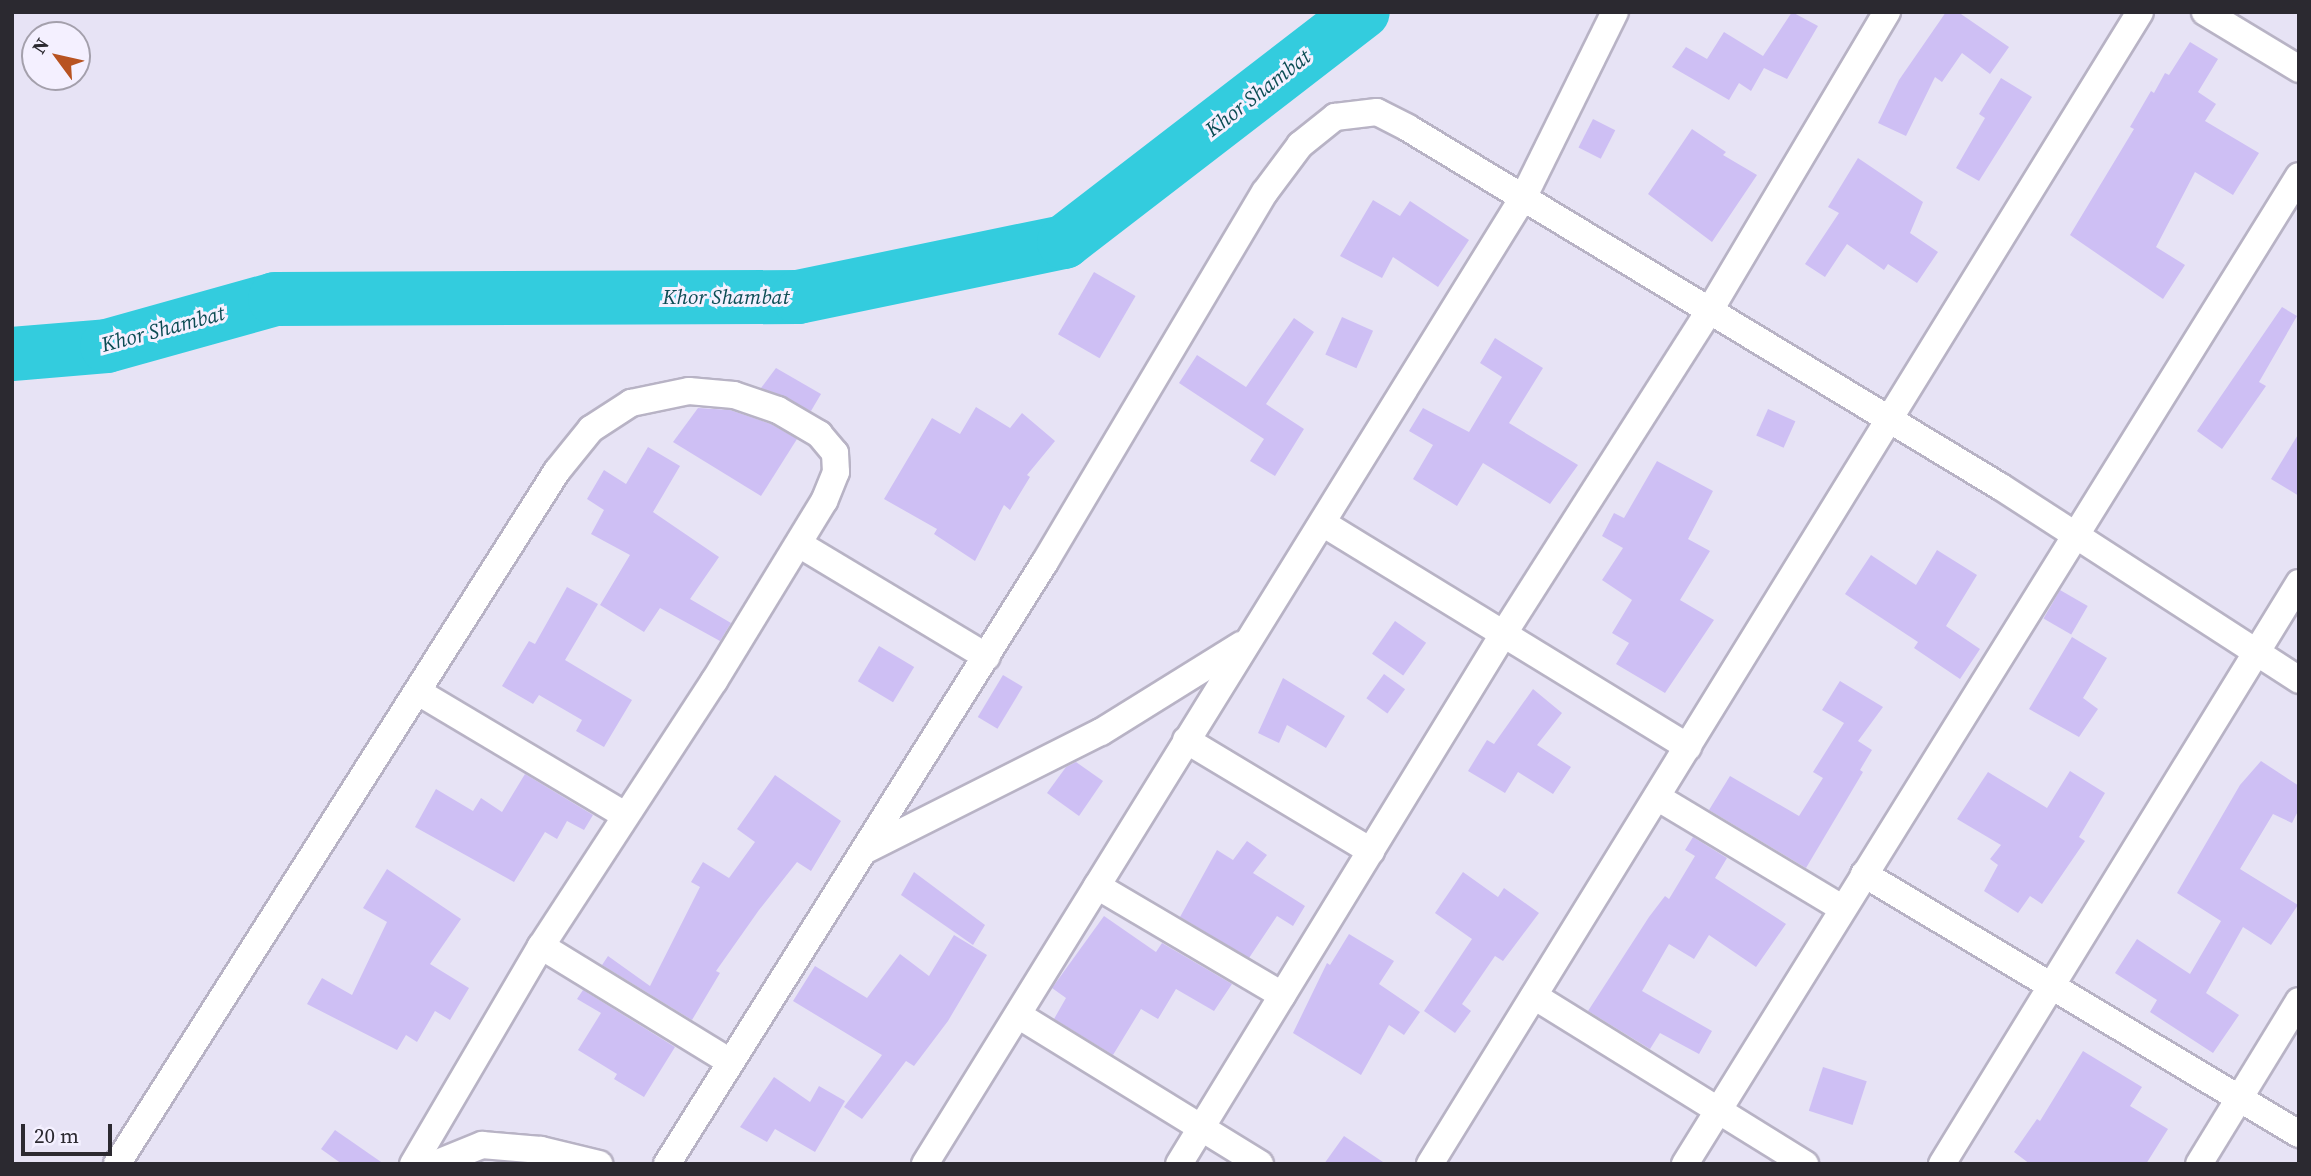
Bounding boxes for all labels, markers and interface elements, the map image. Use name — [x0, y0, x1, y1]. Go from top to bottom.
north arrow — [21, 21, 91, 91]
text: N — [25, 33, 55, 59]
water label: Khor Shambat — [1200, 44, 1316, 142]
water label: Khor Shambat — [663, 284, 789, 310]
water label: Khor Shambat — [99, 300, 227, 358]
scale bar — [24, 1110, 116, 1154]
text: 20 m — [34, 1121, 79, 1150]

